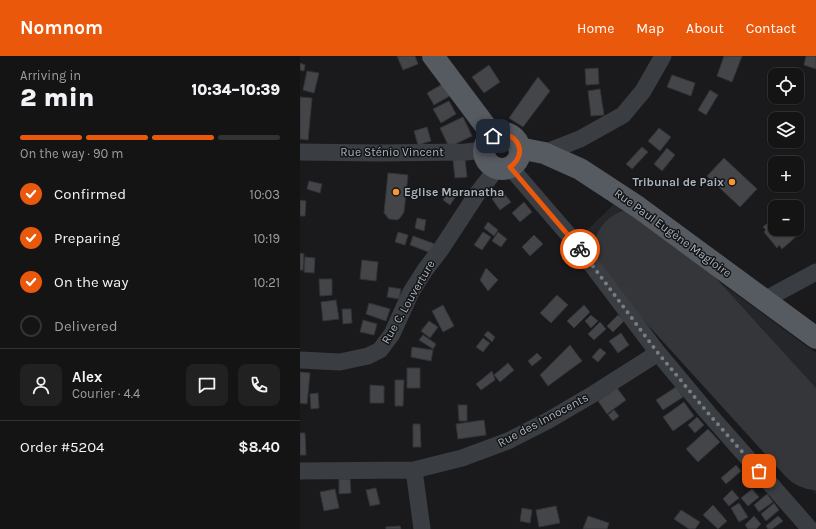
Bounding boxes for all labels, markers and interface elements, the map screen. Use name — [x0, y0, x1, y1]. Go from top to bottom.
text: Nomnom — [20, 17, 103, 39]
text: Home — [577, 20, 614, 37]
text: Map — [636, 20, 664, 37]
text: About — [686, 20, 724, 37]
text: Contact — [746, 20, 796, 37]
text: Arriving in — [20, 68, 81, 83]
map controls — [768, 68, 804, 236]
button: locate — [768, 68, 804, 104]
text: 10:34–10:39 — [191, 81, 280, 99]
text: 2 min — [20, 82, 95, 113]
button: layers — [768, 112, 804, 148]
pin — [476, 119, 510, 153]
icon: home — [482, 125, 504, 147]
street label: Rue Sténio Vincent — [340, 145, 444, 159]
text: On the way · 90 m — [20, 146, 123, 161]
button: + — [768, 156, 804, 192]
place label: Tribunal de Paix — [633, 175, 724, 189]
marker: Tribunal de Paix — [727, 177, 737, 187]
icon: check — [20, 183, 42, 205]
text: Confirmed — [54, 185, 126, 203]
place label: Eglise Maranatha — [404, 185, 504, 199]
street label: Rue Paul Eugène Magloire — [612, 186, 734, 280]
text: 10:03 — [250, 187, 280, 202]
marker: Eglise Maranatha — [391, 187, 401, 197]
button: − — [768, 200, 804, 236]
icon: check — [20, 227, 42, 249]
text: Preparing — [54, 229, 120, 247]
courier — [560, 229, 600, 269]
text: 10:19 — [253, 231, 280, 246]
icon: bike — [569, 238, 591, 260]
street label: Rue C. Louverture — [378, 258, 438, 346]
icon: check — [20, 271, 42, 293]
text: On the way — [54, 273, 128, 291]
text: 10:21 — [253, 275, 280, 290]
text: Delivered — [54, 317, 118, 335]
button: person — [20, 364, 62, 406]
button: chat — [186, 364, 228, 406]
button: phone — [238, 364, 280, 406]
text: Alex — [72, 368, 102, 386]
text: Courier · 4.4 — [72, 386, 140, 401]
street label: Rue des Innocents — [495, 390, 591, 450]
text: Order #5204 — [20, 438, 105, 456]
text: $8.40 — [238, 438, 280, 456]
pin — [742, 454, 776, 488]
icon: bag — [748, 460, 770, 482]

